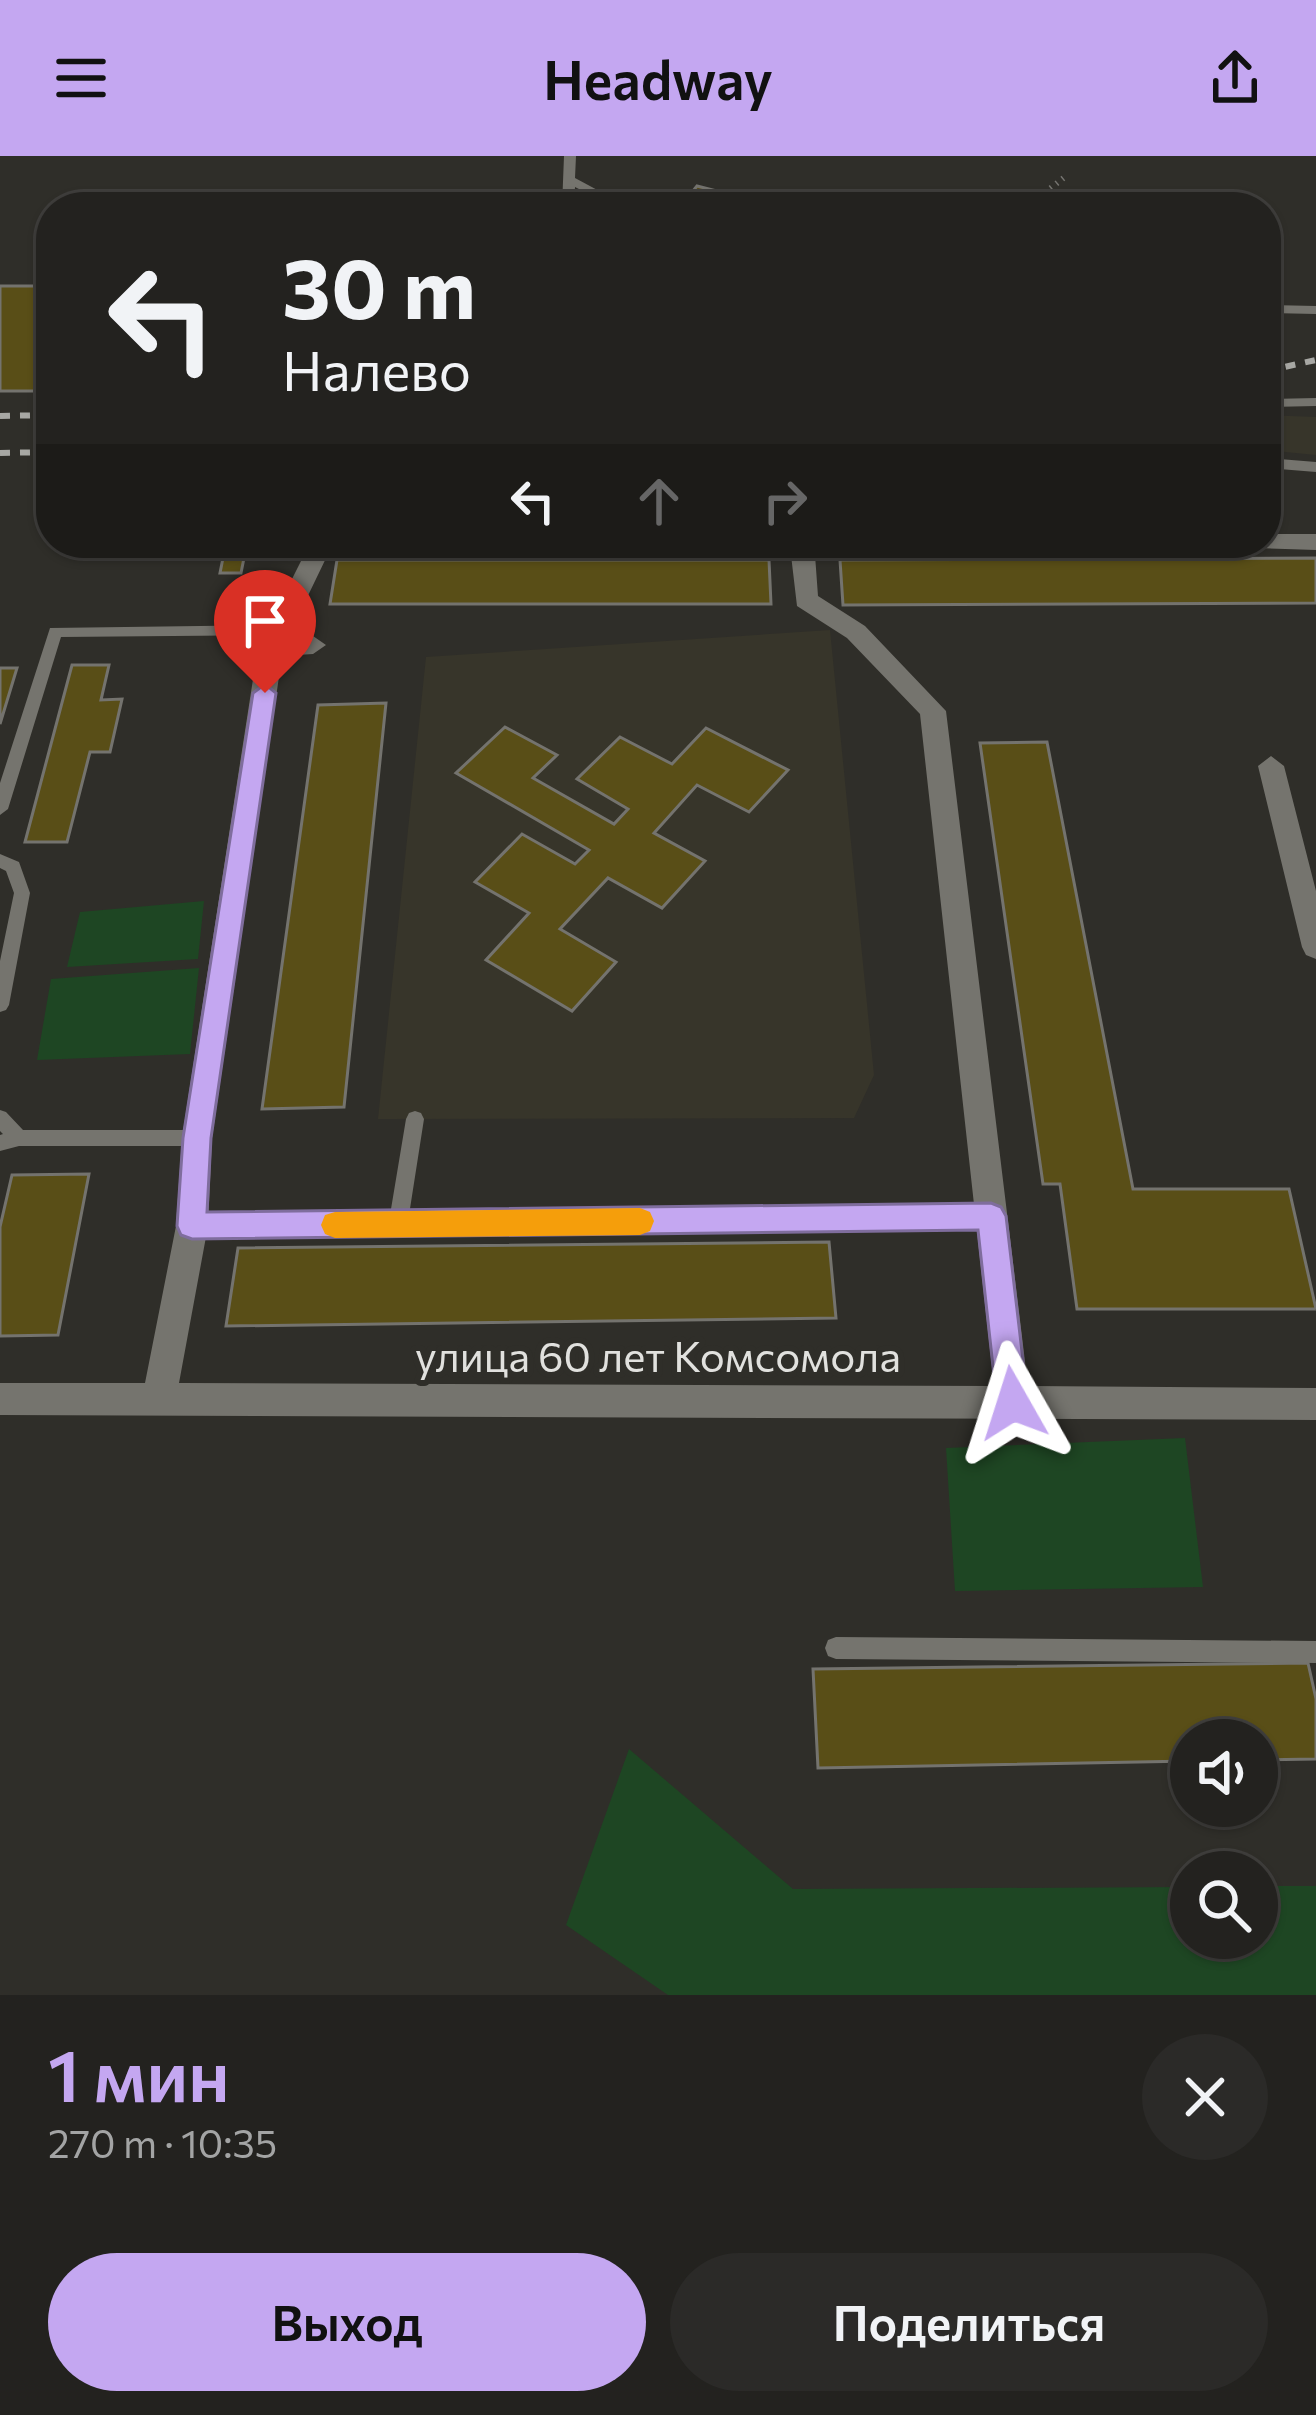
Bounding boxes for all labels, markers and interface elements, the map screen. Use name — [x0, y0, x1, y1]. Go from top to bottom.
icon: menu — [48, 45, 114, 111]
text: Headway — [543, 45, 773, 111]
icon: share — [1202, 45, 1268, 111]
text: 30 m — [282, 234, 476, 336]
icon: left — [84, 240, 240, 396]
text: Налево — [282, 336, 471, 402]
icon: left — [500, 468, 566, 534]
icon: ahead — [626, 468, 692, 534]
icon: right — [752, 468, 818, 534]
pin — [214, 570, 316, 693]
icon: arrive — [232, 588, 298, 654]
street label: улица 60 лет Комсомола — [415, 1329, 901, 1381]
position arrow — [950, 1340, 1076, 1466]
map controls — [1170, 1719, 1278, 1959]
button: sound — [1170, 1719, 1278, 1827]
button: search — [1170, 1851, 1278, 1959]
text: 1 мин — [48, 2029, 230, 2117]
button: close — [1142, 2034, 1268, 2160]
text: 270 m · 10:35 — [48, 2118, 277, 2166]
button: Выход — [48, 2253, 646, 2391]
button: Поделиться — [670, 2253, 1268, 2391]

